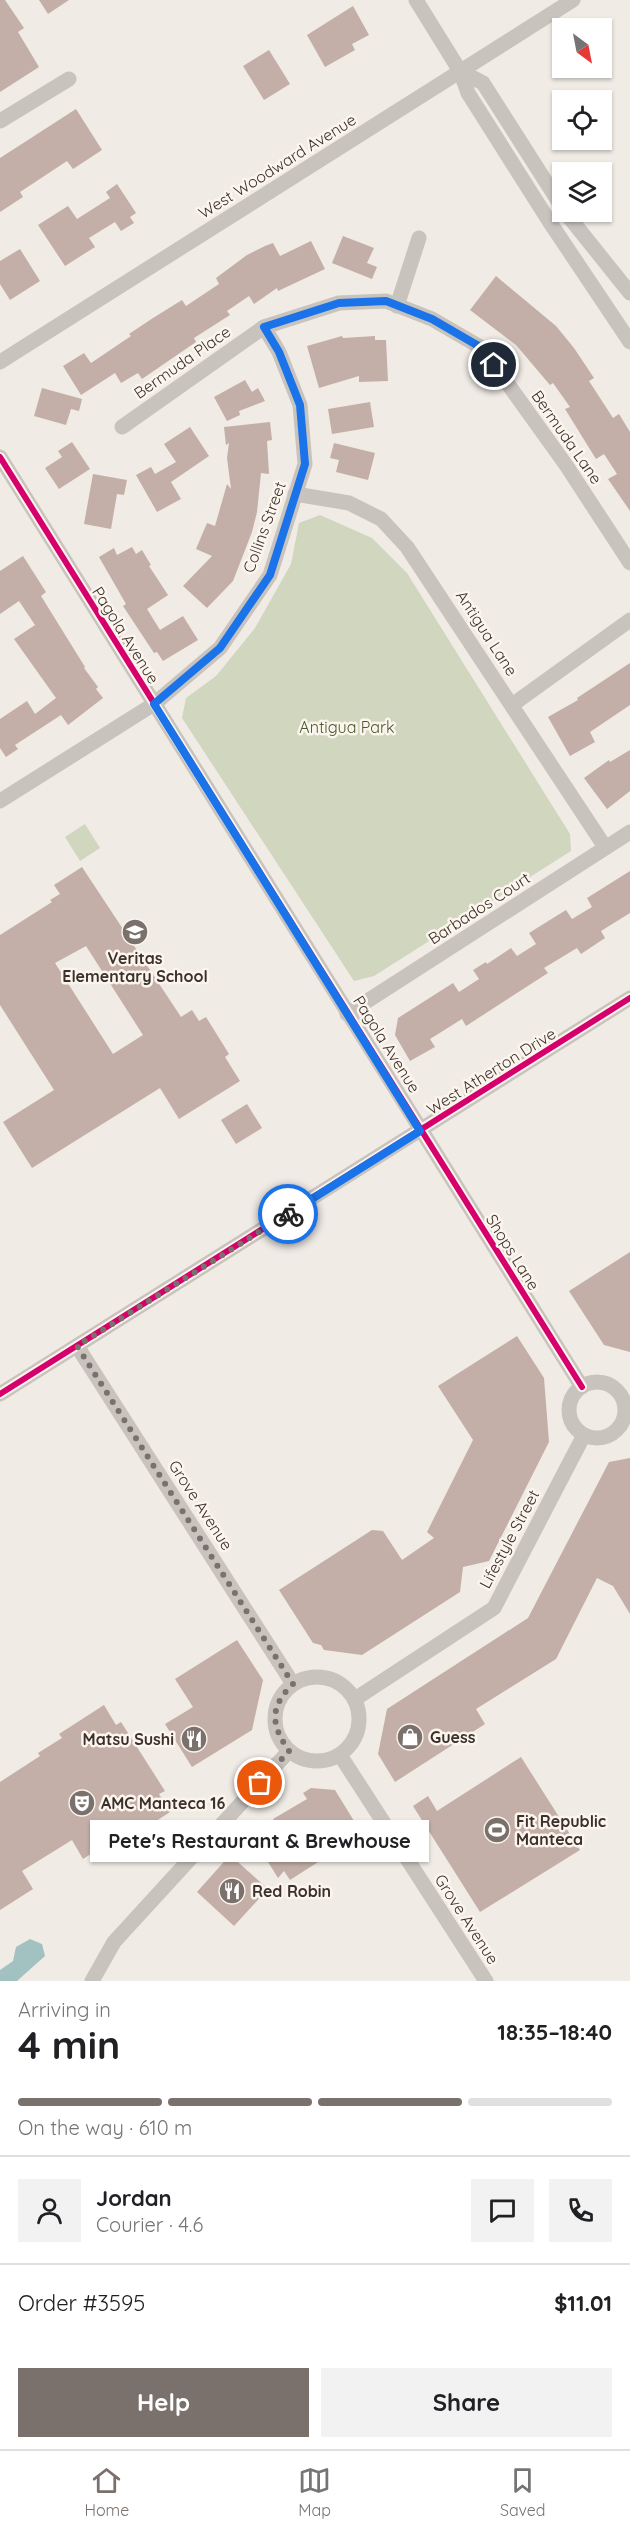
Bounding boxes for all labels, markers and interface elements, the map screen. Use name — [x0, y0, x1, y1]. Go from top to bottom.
north arrow — [552, 18, 612, 78]
map controls — [552, 18, 612, 222]
button: locate — [552, 90, 612, 150]
street label: West Woodward Avenue — [194, 109, 360, 223]
button: layers — [552, 162, 612, 222]
street label: Bermuda Place — [130, 321, 234, 403]
pin — [468, 339, 519, 390]
icon: home — [477, 348, 510, 381]
street label: Bermuda Lane — [527, 386, 607, 488]
street label: Collins Street — [238, 479, 290, 575]
street label: Pagola Avenue — [88, 583, 164, 687]
street label: Antigua Lane — [452, 586, 522, 680]
park label: Antigua Park — [299, 717, 395, 737]
street label: Barbados Court — [424, 868, 534, 948]
school or university icon: Veritas Elementary School — [120, 917, 150, 947]
place label: Veritas Elementary School — [62, 948, 208, 986]
street label: Pagola Avenue — [349, 992, 425, 1096]
street label: West Atherton Drive — [423, 1023, 559, 1119]
courier — [258, 1184, 318, 1244]
icon: bike — [272, 1198, 305, 1231]
street label: Shops Lane — [482, 1210, 544, 1294]
street label: Grove Avenue — [165, 1456, 237, 1554]
street label: Lifestyle Street — [475, 1486, 543, 1592]
shop icon: Guess — [395, 1722, 425, 1752]
restaurant icon: Matsu Sushi — [179, 1724, 209, 1754]
place label: Guess — [430, 1727, 476, 1747]
place label: Matsu Sushi — [83, 1729, 174, 1749]
pin — [234, 1757, 285, 1808]
icon: bag — [243, 1766, 276, 1799]
theatre icon: AMC Manteca 16 — [67, 1788, 97, 1818]
place label: AMC Manteca 16 — [101, 1793, 226, 1813]
place label: Fit Republic Manteca — [516, 1811, 606, 1849]
sports icon: Fit Republic Manteca — [482, 1815, 512, 1845]
callout: Pete's Restaurant & Brewhouse — [91, 1819, 430, 1861]
text: Pete's Restaurant & Brewhouse — [108, 1828, 411, 1853]
street label: Grove Avenue — [431, 1870, 503, 1968]
restaurant icon: Red Robin — [217, 1876, 247, 1906]
place label: Red Robin — [252, 1881, 331, 1901]
text: Arriving in — [18, 1997, 111, 2022]
text: 18:35–18:40 — [497, 2018, 612, 2046]
text: 4 min — [18, 2020, 120, 2069]
text: On the way · 610 m — [18, 2115, 192, 2140]
button: person — [18, 2179, 81, 2242]
button: chat — [471, 2179, 534, 2242]
button: phone — [549, 2179, 612, 2242]
text: Jordan — [96, 2184, 172, 2212]
text: Courier · 4.6 — [96, 2212, 203, 2237]
text: Order #3595 — [18, 2289, 145, 2317]
text: $11.01 — [554, 2289, 612, 2317]
button: Help — [18, 2368, 309, 2437]
button: Share — [321, 2368, 612, 2437]
tab: Home — [84, 2464, 129, 2520]
tab: Map — [298, 2464, 331, 2520]
tab: Saved — [500, 2464, 546, 2520]

